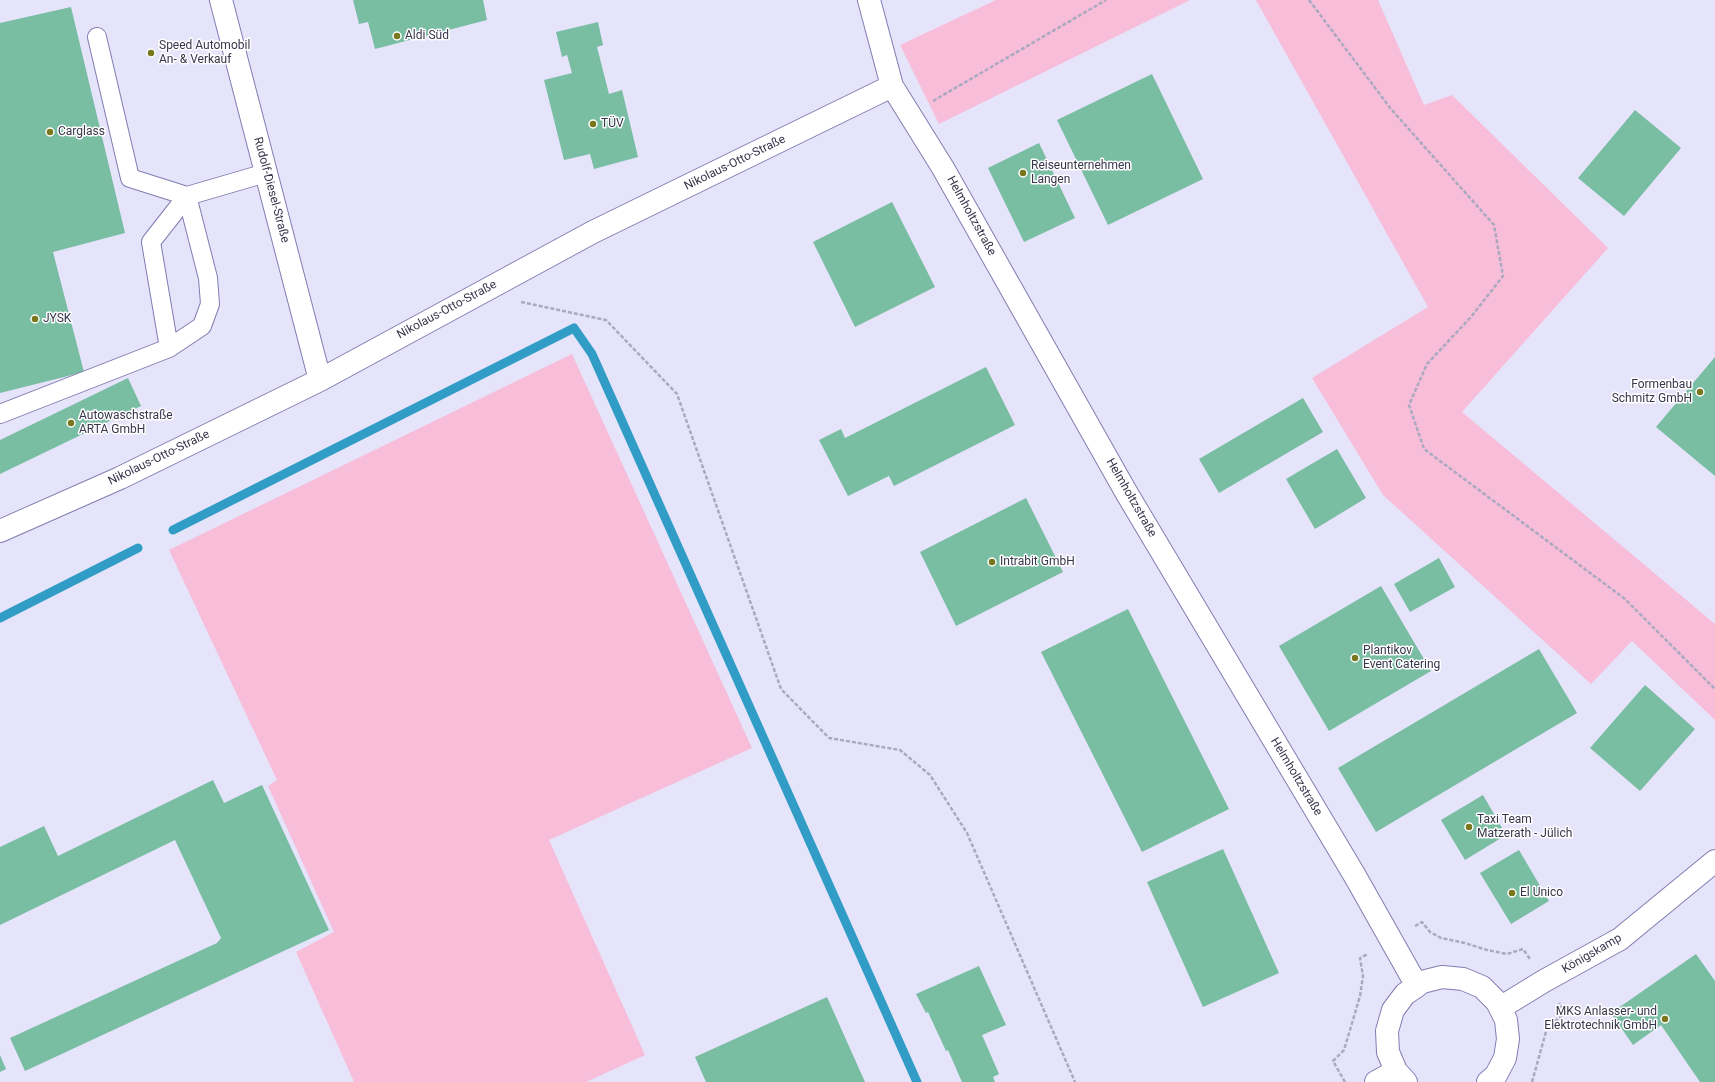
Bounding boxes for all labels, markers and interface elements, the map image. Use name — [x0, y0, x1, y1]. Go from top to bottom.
place label: Aldi Süd — [405, 29, 449, 43]
marker: Aldi Süd — [392, 31, 402, 41]
place label: Speed Automobil An- & Verkauf — [159, 39, 250, 67]
marker: Speed Automobil An- & Verkauf — [146, 48, 156, 58]
place label: TÜV — [601, 117, 624, 131]
marker: TÜV — [588, 119, 598, 129]
place label: Carglass — [58, 125, 105, 139]
marker: Carglass — [45, 127, 55, 137]
street label: Nikolaus-Otto-Straße — [682, 132, 788, 194]
street label: Rudolf-Diesel-Straße — [250, 136, 292, 244]
place label: Reiseunternehmen Langen — [1031, 159, 1131, 187]
marker: Reiseunternehmen Langen — [1018, 168, 1028, 178]
street label: Helmholtzstraße — [943, 174, 999, 258]
street label: Nikolaus-Otto-Straße — [395, 278, 499, 342]
place label: JYSK — [43, 312, 71, 326]
marker: JYSK — [30, 314, 40, 324]
place label: Formenbau Schmitz GmbH — [1612, 378, 1692, 406]
marker: Formenbau Schmitz GmbH — [1695, 387, 1705, 397]
place label: Autowaschstraße ARTA GmbH — [79, 409, 173, 437]
marker: Autowaschstraße ARTA GmbH — [66, 418, 76, 428]
street label: Nikolaus-Otto-Straße — [106, 427, 212, 489]
street label: Helmholtzstraße — [1103, 456, 1159, 540]
place label: Intrabit GmbH — [1000, 555, 1075, 569]
marker: Intrabit GmbH — [987, 557, 997, 567]
place label: Plantikov Event Catering — [1363, 644, 1440, 672]
marker: Plantikov Event Catering — [1350, 653, 1360, 663]
street label: Helmholtzstraße — [1267, 735, 1325, 819]
place label: Taxi Team Matzerath - Jülich — [1477, 813, 1572, 841]
marker: Taxi Team Matzerath - Jülich — [1464, 822, 1474, 832]
place label: El Unico — [1520, 886, 1563, 900]
marker: El Unico — [1507, 888, 1517, 898]
street label: Königskamp — [1560, 931, 1624, 977]
place label: MKS Anlasser- und Elektrotechnik GmbH — [1544, 1005, 1657, 1033]
marker: MKS Anlasser- und Elektrotechnik GmbH — [1660, 1014, 1670, 1024]

